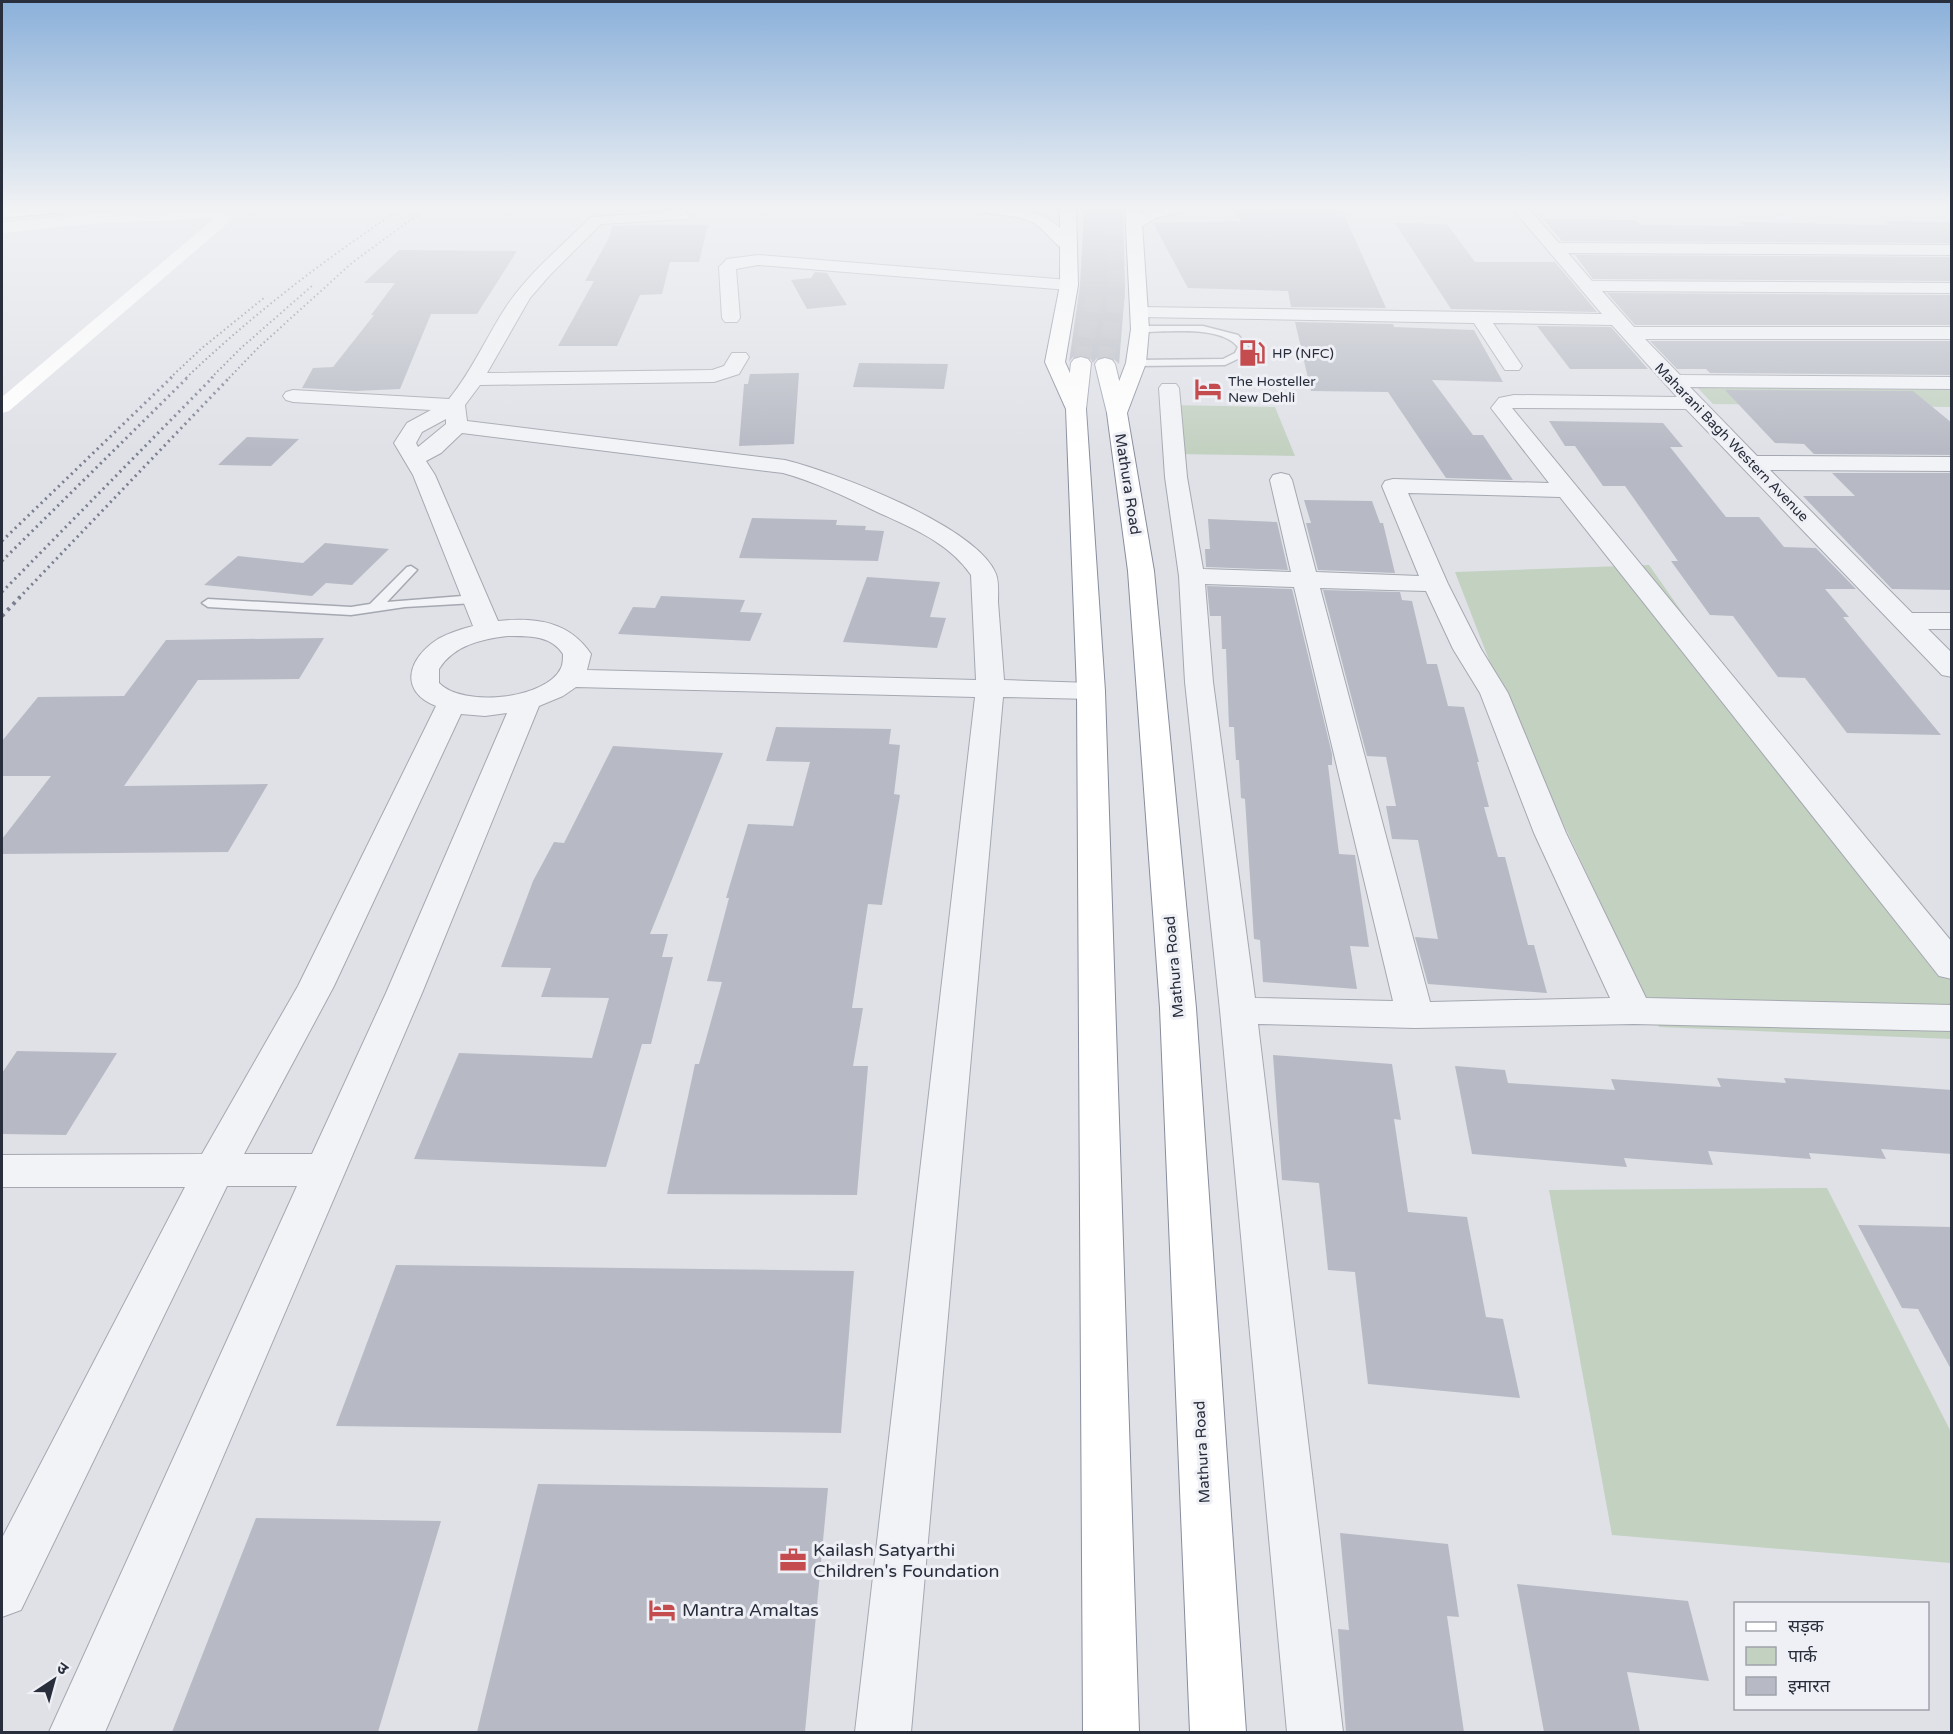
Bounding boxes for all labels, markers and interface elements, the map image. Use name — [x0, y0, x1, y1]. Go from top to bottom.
fuel station icon: HP (NFC) — [1237, 338, 1267, 368]
place label: HP (NFC) — [1272, 345, 1334, 362]
street label: Maharani Bagh Western Avenue — [1651, 359, 1812, 525]
place label: The Hosteller New Dehli — [1228, 373, 1316, 406]
hotel icon: The Hosteller New Dehli — [1193, 374, 1223, 404]
street label: Mathura Road — [1111, 432, 1145, 536]
street label: Mathura Road — [1161, 915, 1187, 1019]
street label: Mathura Road — [1190, 1400, 1214, 1504]
place label: Kailash Satyarthi Children's Foundation — [813, 1539, 1000, 1582]
office icon: Kailash Satyarthi Children's Foundation — [778, 1545, 808, 1575]
hotel icon: Mantra Amaltas — [647, 1595, 677, 1625]
place label: Mantra Amaltas — [682, 1599, 819, 1621]
legend — [1734, 1602, 1929, 1710]
text: सड़क — [1788, 1615, 1825, 1637]
text: पार्क — [1788, 1645, 1818, 1667]
north arrow — [24, 1650, 84, 1710]
text: उ — [53, 1658, 72, 1680]
text: इमारत — [1788, 1675, 1831, 1697]

